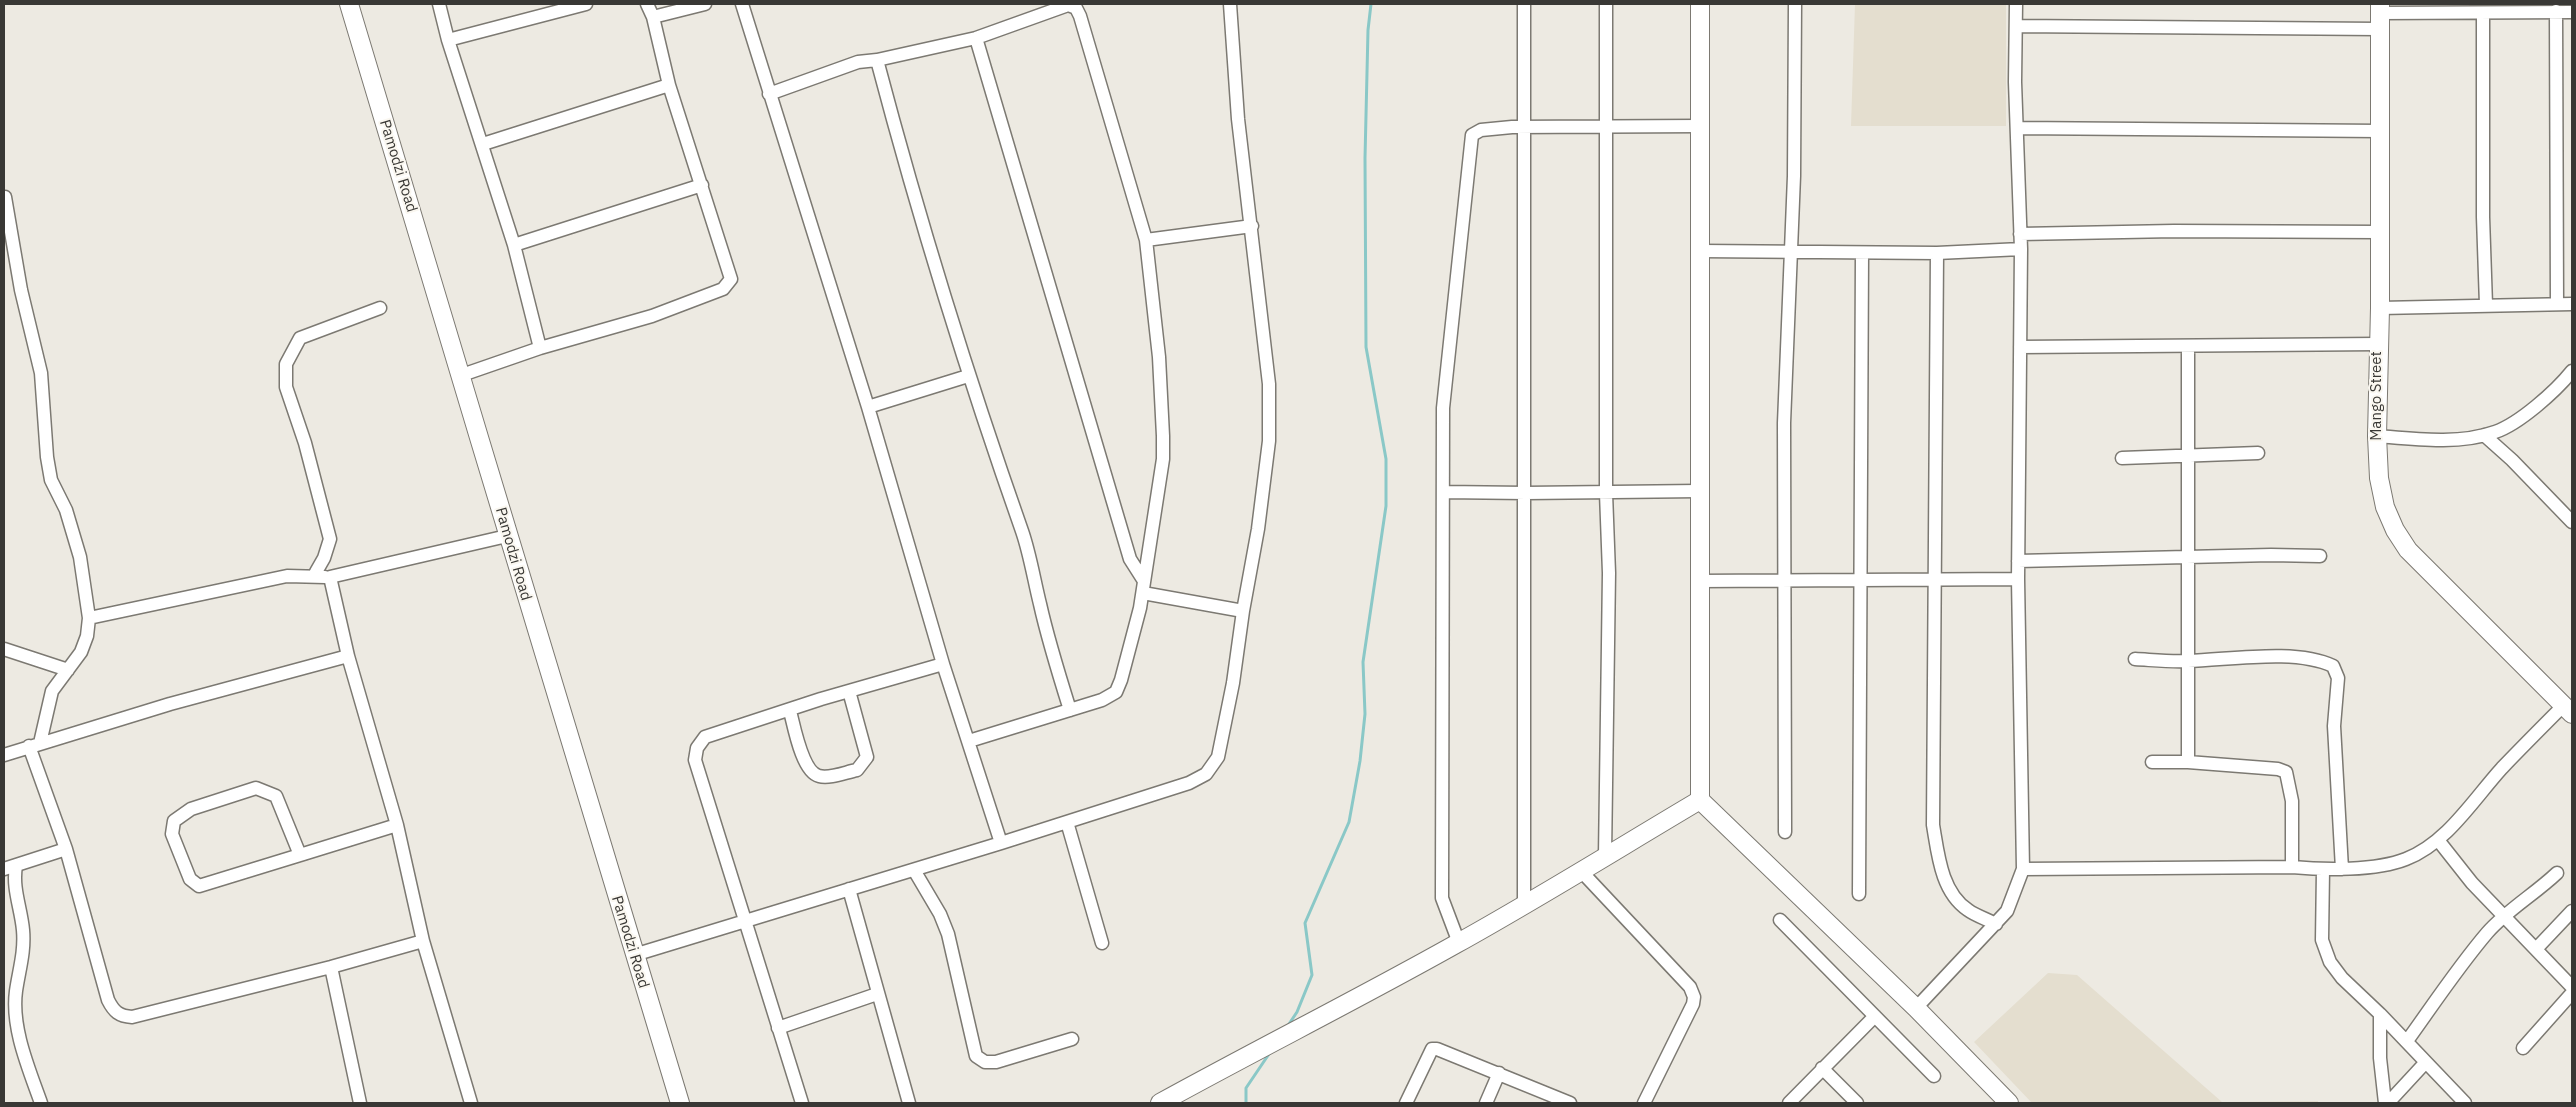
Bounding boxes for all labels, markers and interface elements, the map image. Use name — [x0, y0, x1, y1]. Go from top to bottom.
street label: Pamodzi Road — [375, 118, 421, 214]
street label: Mango Street — [2368, 351, 2386, 441]
street label: Pamodzi Road — [491, 505, 535, 603]
street label: Pamodzi Road — [607, 894, 653, 990]

